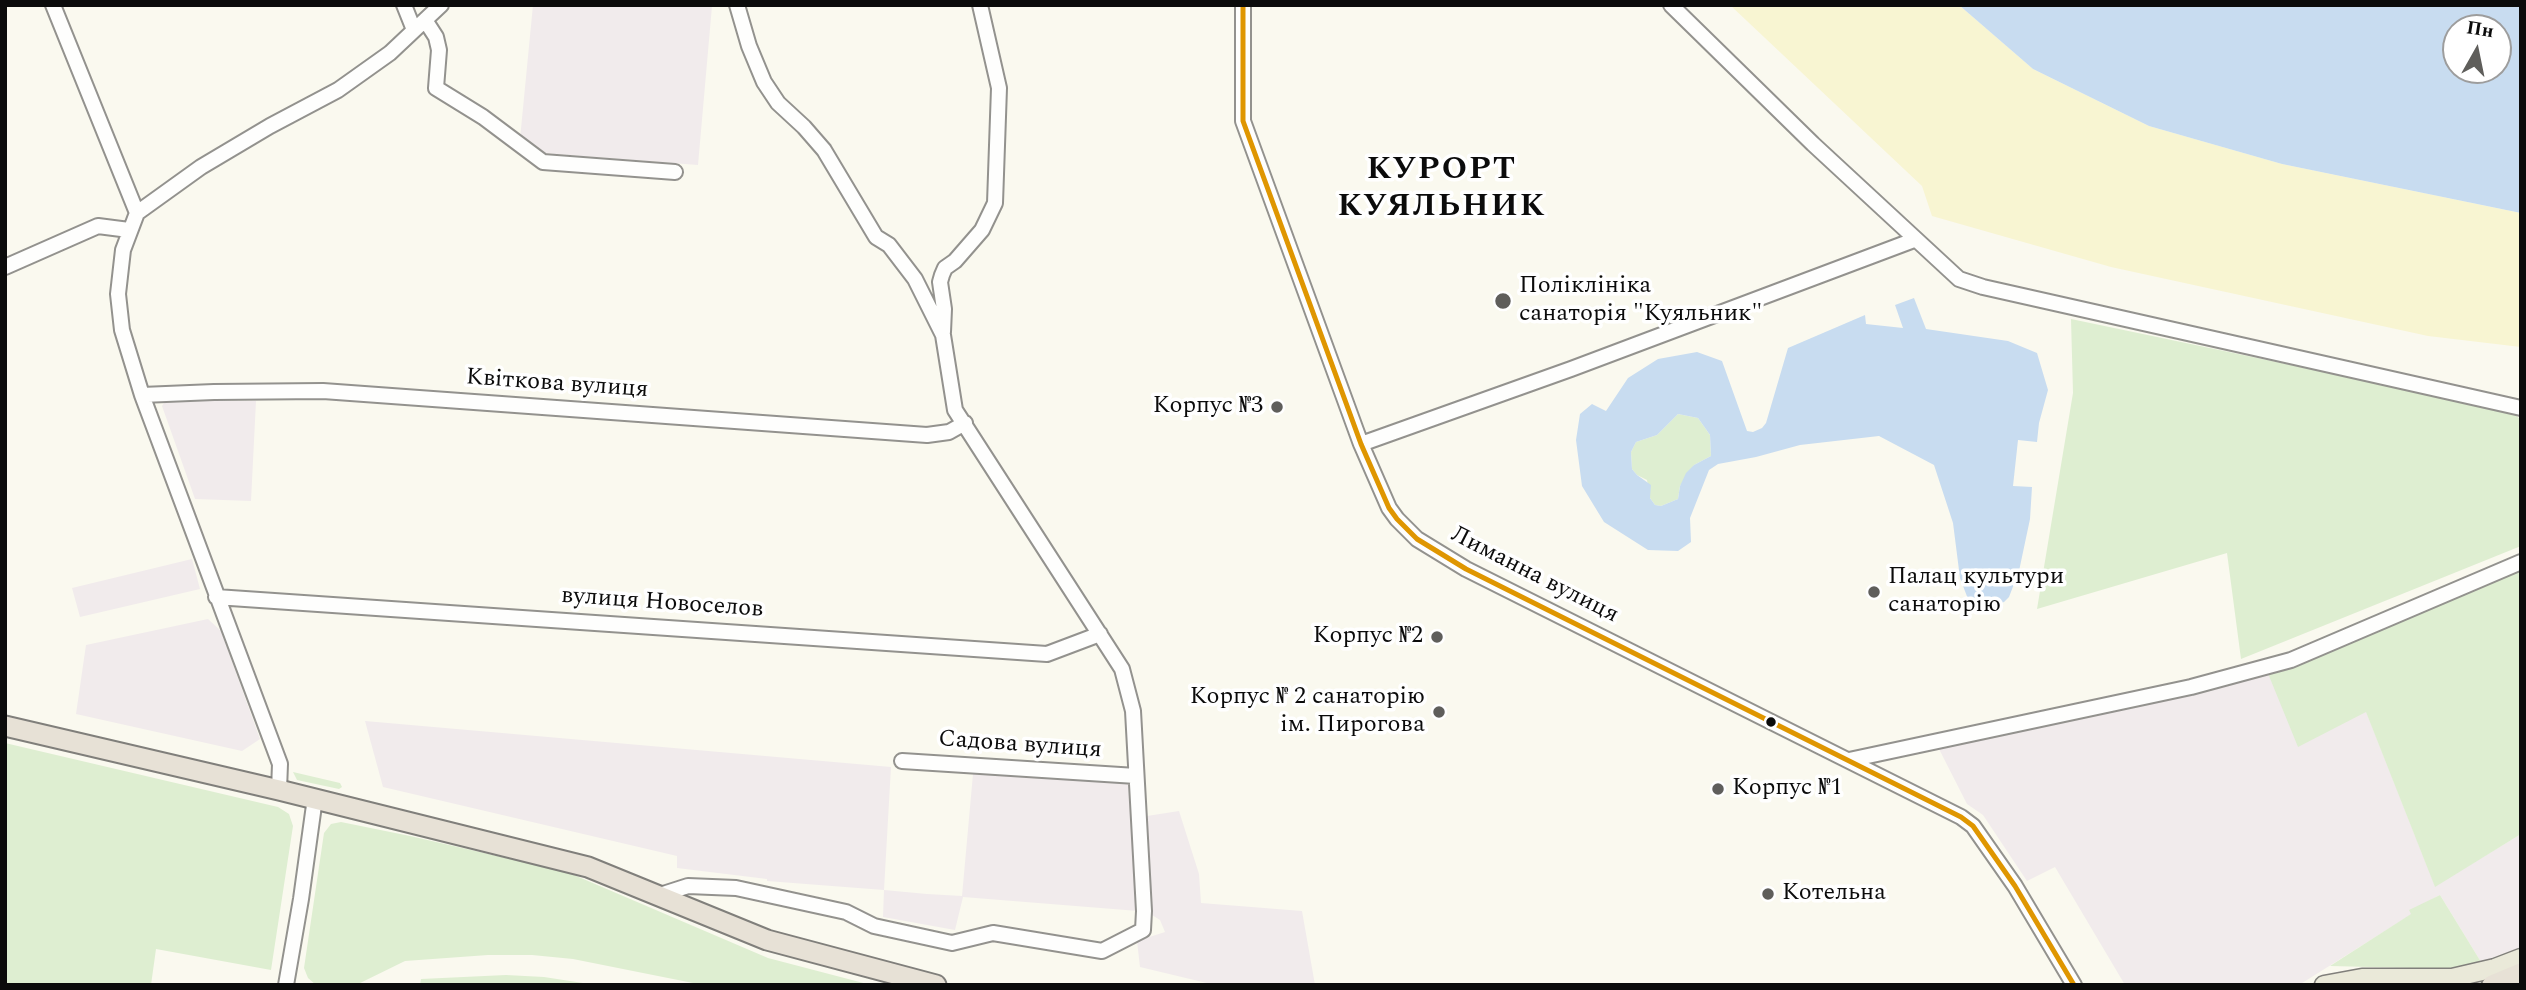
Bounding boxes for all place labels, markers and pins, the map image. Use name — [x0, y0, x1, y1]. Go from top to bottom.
place label: Поліклініка санаторія "Куяльник" — [1519, 273, 1762, 329]
marker: Поліклініка санаторія "Куяльник" — [1493, 291, 1513, 311]
place label: Корпус №3 — [1153, 393, 1263, 421]
marker: Корпус №3 — [1269, 399, 1285, 415]
place label: Палац культури санаторію — [1888, 564, 2064, 620]
marker: Палац культури санаторію — [1866, 584, 1882, 600]
place label: Корпус №2 — [1313, 623, 1423, 651]
marker: Корпус №2 — [1429, 629, 1445, 645]
place label: Корпус № 2 санаторію ім. Пирогова — [1190, 684, 1425, 740]
marker: Корпус № 2 санаторію ім. Пирогова — [1431, 704, 1447, 720]
unlabelled marker — [1764, 715, 1778, 729]
place label: Корпус №1 — [1732, 775, 1842, 803]
marker: Корпус №1 — [1710, 781, 1726, 797]
place label: Котельна — [1782, 880, 1886, 908]
marker: Котельна — [1760, 886, 1776, 902]

